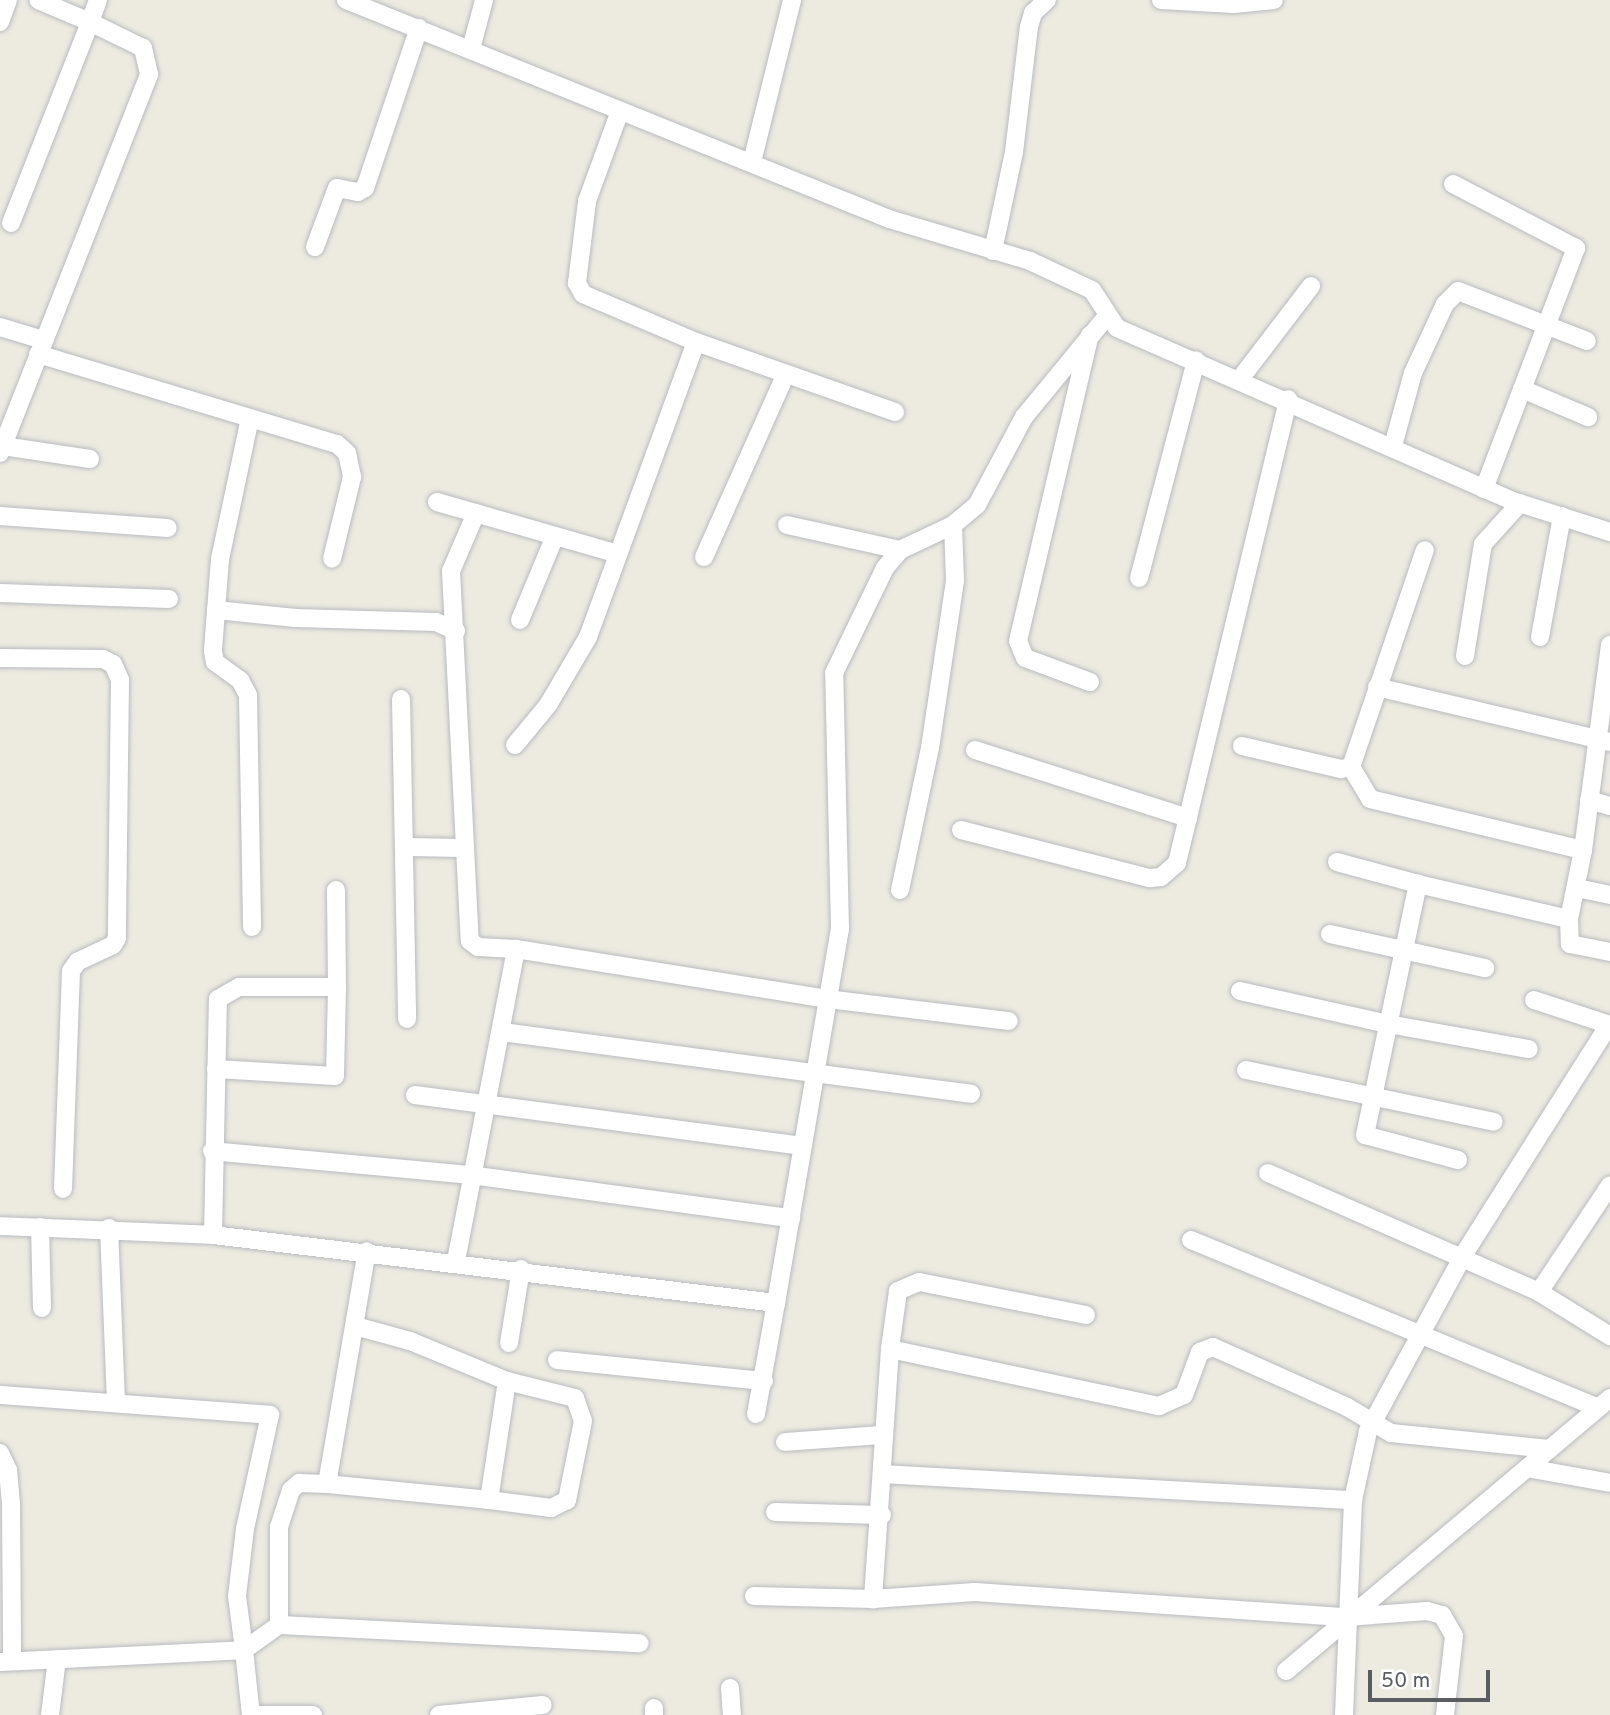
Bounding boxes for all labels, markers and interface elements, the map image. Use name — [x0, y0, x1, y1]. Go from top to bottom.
scale bar — [1372, 1656, 1494, 1700]
text: 50 m — [1381, 1668, 1430, 1695]

